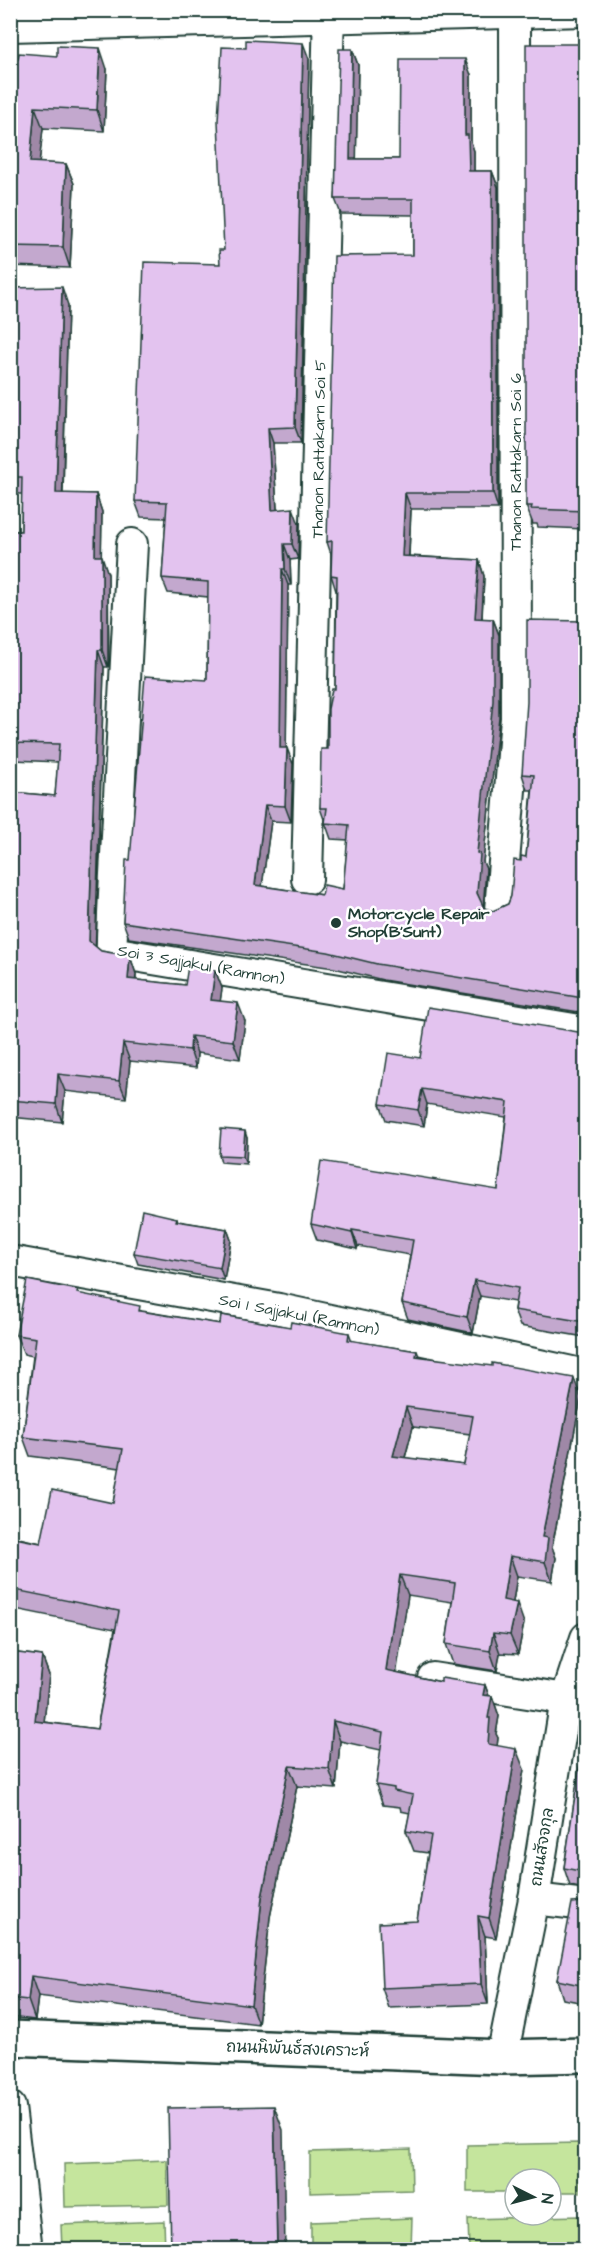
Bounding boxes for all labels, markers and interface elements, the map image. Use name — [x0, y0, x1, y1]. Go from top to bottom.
street label: Thanon Rattakarn Soi 5 — [306, 359, 332, 539]
street label: Thanon Rattakarn Soi 6 — [505, 373, 527, 551]
place label: Motorcycle Repair Shop(B'Sunt) — [347, 903, 490, 943]
marker: Motorcycle Repair Shop(B'Sunt) — [329, 916, 343, 930]
street label: Soi 3 Sajjakul (Ramnon) — [116, 939, 287, 991]
street label: Soi 1 Sajjakul (Ramnon) — [217, 1289, 382, 1341]
street label: ถนนสัจจกุล — [525, 1806, 560, 1888]
street label: ถนนนิพันธ์สงเคราะห์ — [226, 2035, 370, 2062]
north arrow — [503, 2167, 563, 2227]
text: N — [535, 2192, 558, 2205]

